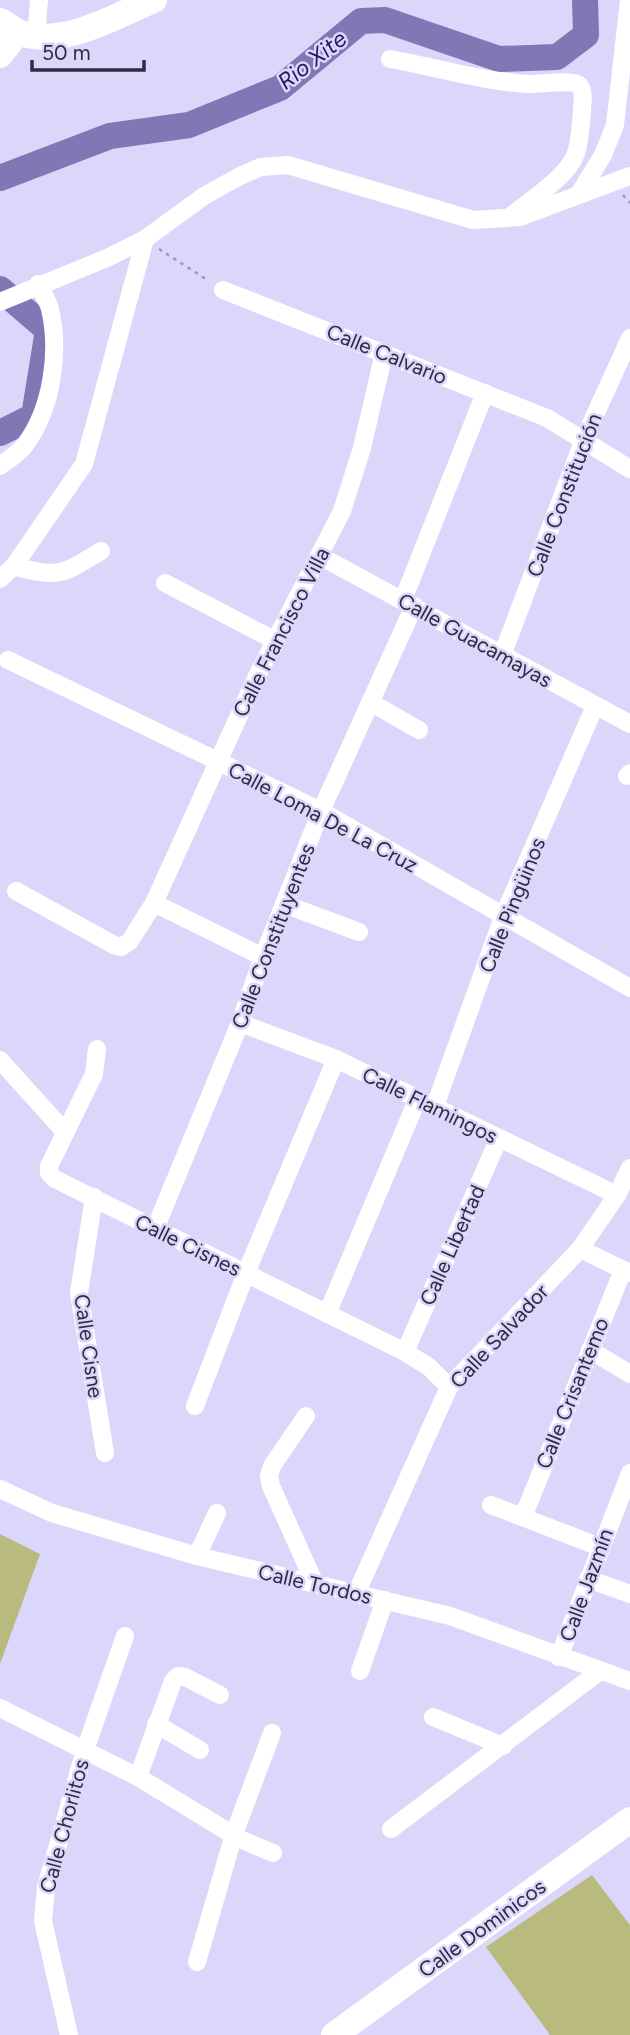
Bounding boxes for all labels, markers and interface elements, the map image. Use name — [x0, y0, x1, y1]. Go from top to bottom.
water label: Rio Xite — [272, 24, 352, 96]
scale bar — [32, 28, 144, 72]
text: 50 m — [42, 40, 91, 65]
street label: Calle Calvario — [323, 318, 451, 390]
street label: Calle Constitución — [521, 410, 607, 580]
street label: Calle Francisco Villa — [228, 543, 334, 721]
street label: Calle Guacamayas — [394, 587, 556, 693]
street label: Calle Loma De La Cruz — [224, 756, 422, 878]
street label: Calle Pingüinos — [474, 834, 550, 976]
street label: Calle Constituyentes — [226, 840, 320, 1032]
street label: Calle Flamingos — [358, 1061, 502, 1149]
street label: Calle Libertad — [414, 1181, 490, 1309]
street label: Calle Cisnes — [131, 1209, 245, 1281]
street label: Calle Salvador — [445, 1279, 553, 1393]
street label: Calle Cisne — [69, 1292, 109, 1400]
street label: Calle Crisantemo — [530, 1314, 614, 1472]
street label: Calle Jazmín — [554, 1525, 618, 1645]
street label: Calle Tordos — [256, 1559, 374, 1609]
street label: Calle Chorlitos — [34, 1756, 94, 1896]
street label: Calle Dominicos — [414, 1873, 550, 1983]

